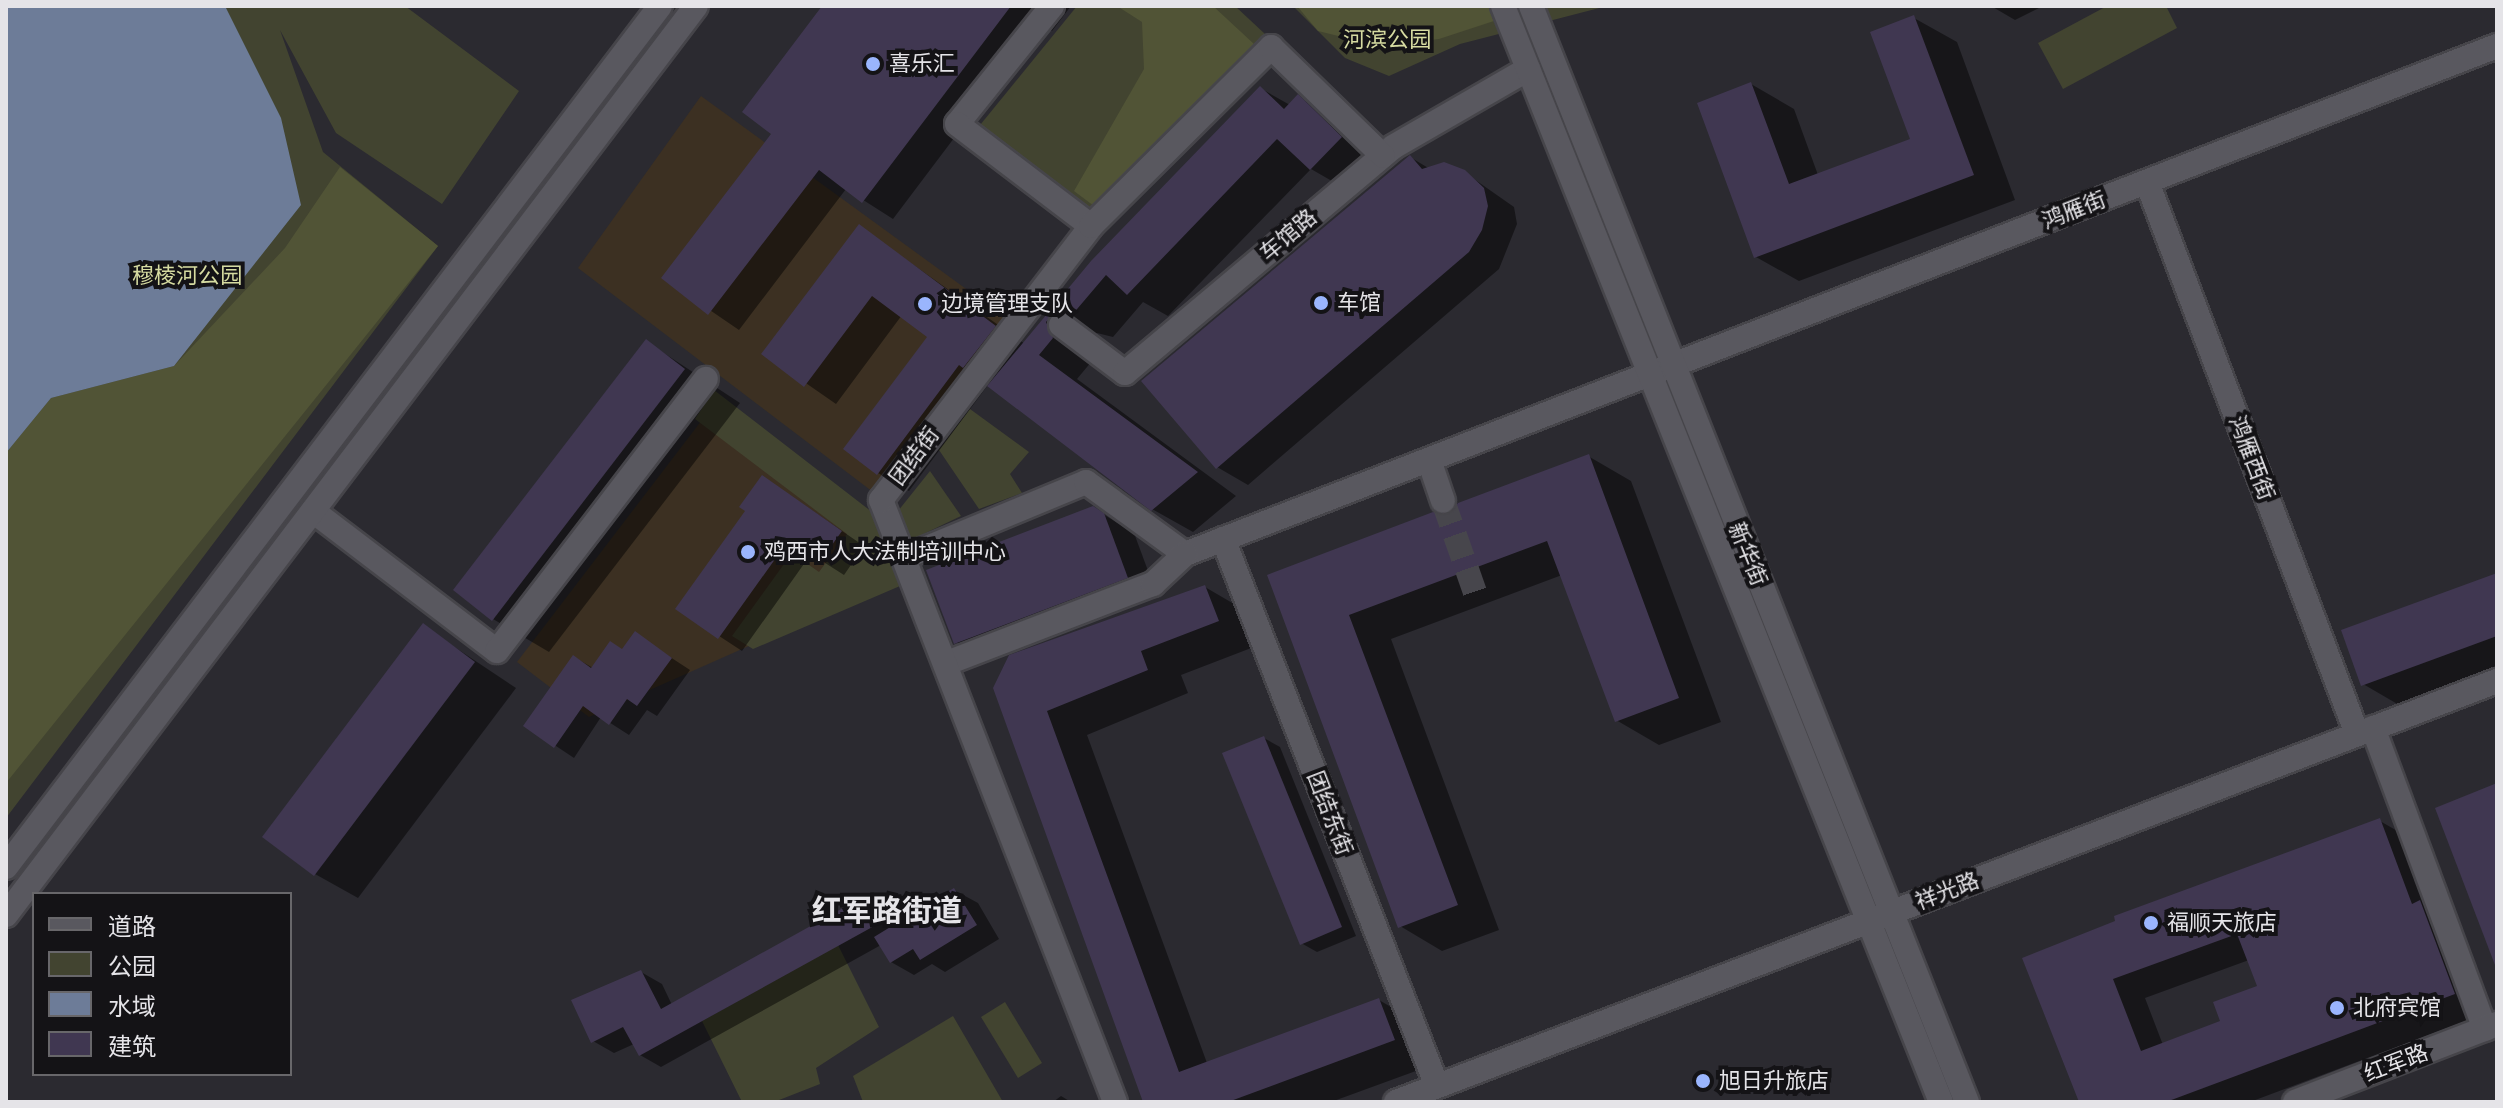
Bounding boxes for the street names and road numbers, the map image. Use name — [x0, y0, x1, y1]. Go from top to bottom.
street label: 鸿雁街 — [2038, 186, 2110, 234]
street label: 车馆路 — [1254, 204, 1322, 266]
street label: 鸿雁西街 — [2224, 412, 2280, 504]
street label: 团结街 — [884, 422, 944, 490]
street label: 新华街 — [1723, 518, 1773, 590]
street label: 团结东街 — [1302, 767, 1358, 859]
street label: 祥光路 — [1911, 867, 1983, 915]
street label: 红军路 — [2360, 1039, 2432, 1087]

